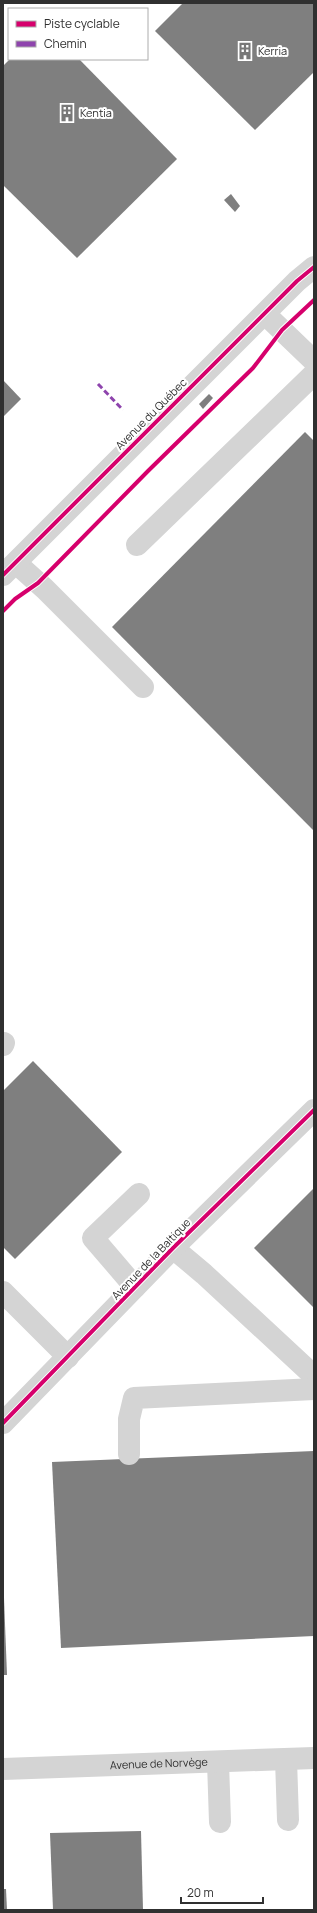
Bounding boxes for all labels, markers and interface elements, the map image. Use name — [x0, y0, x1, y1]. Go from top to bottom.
legend — [8, 8, 148, 60]
text: Piste cyclable — [44, 15, 120, 32]
text: Chemin — [44, 35, 87, 52]
building icon: Kerria — [235, 41, 255, 61]
place label: Kerria — [258, 43, 287, 58]
building icon: Kentia — [57, 103, 77, 123]
place label: Kentia — [80, 105, 112, 120]
street label: Avenue du Québec — [112, 375, 190, 453]
street label: Avenue de la Baltique — [108, 1214, 194, 1303]
street label: Avenue de Norvège — [110, 1754, 209, 1772]
scale bar — [181, 1879, 263, 1905]
text: 20 m — [187, 1884, 214, 1901]

